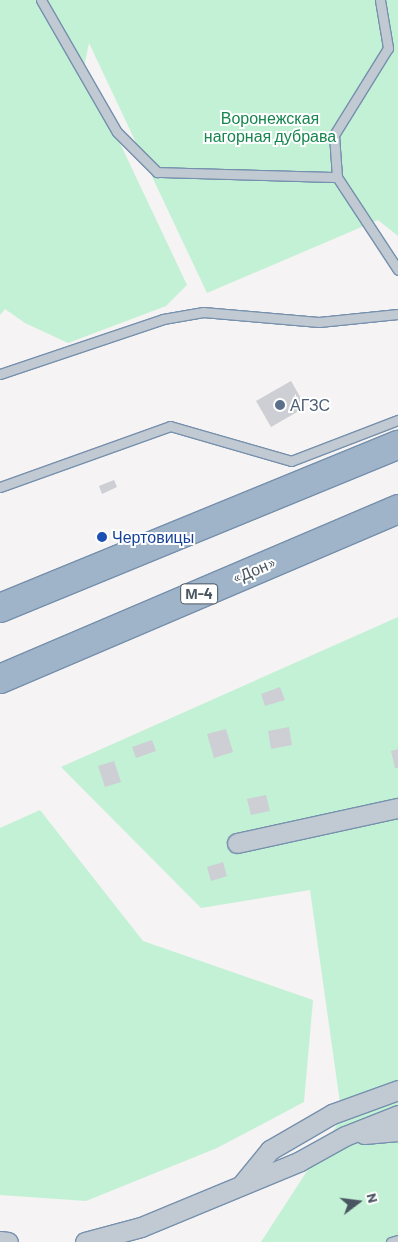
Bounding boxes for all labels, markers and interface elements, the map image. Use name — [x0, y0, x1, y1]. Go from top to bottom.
park label: Воронежская нагорная дубрава — [204, 108, 336, 146]
place label: АГЗС — [290, 395, 330, 415]
marker: АГЗС — [274, 399, 286, 411]
place label: Чертовицы — [112, 527, 194, 547]
marker: Чертовицы — [96, 531, 108, 543]
street label: «Дон» — [229, 552, 279, 588]
road number: М-4 — [179, 582, 219, 606]
north arrow — [333, 1177, 383, 1227]
text: N — [364, 1191, 382, 1205]

